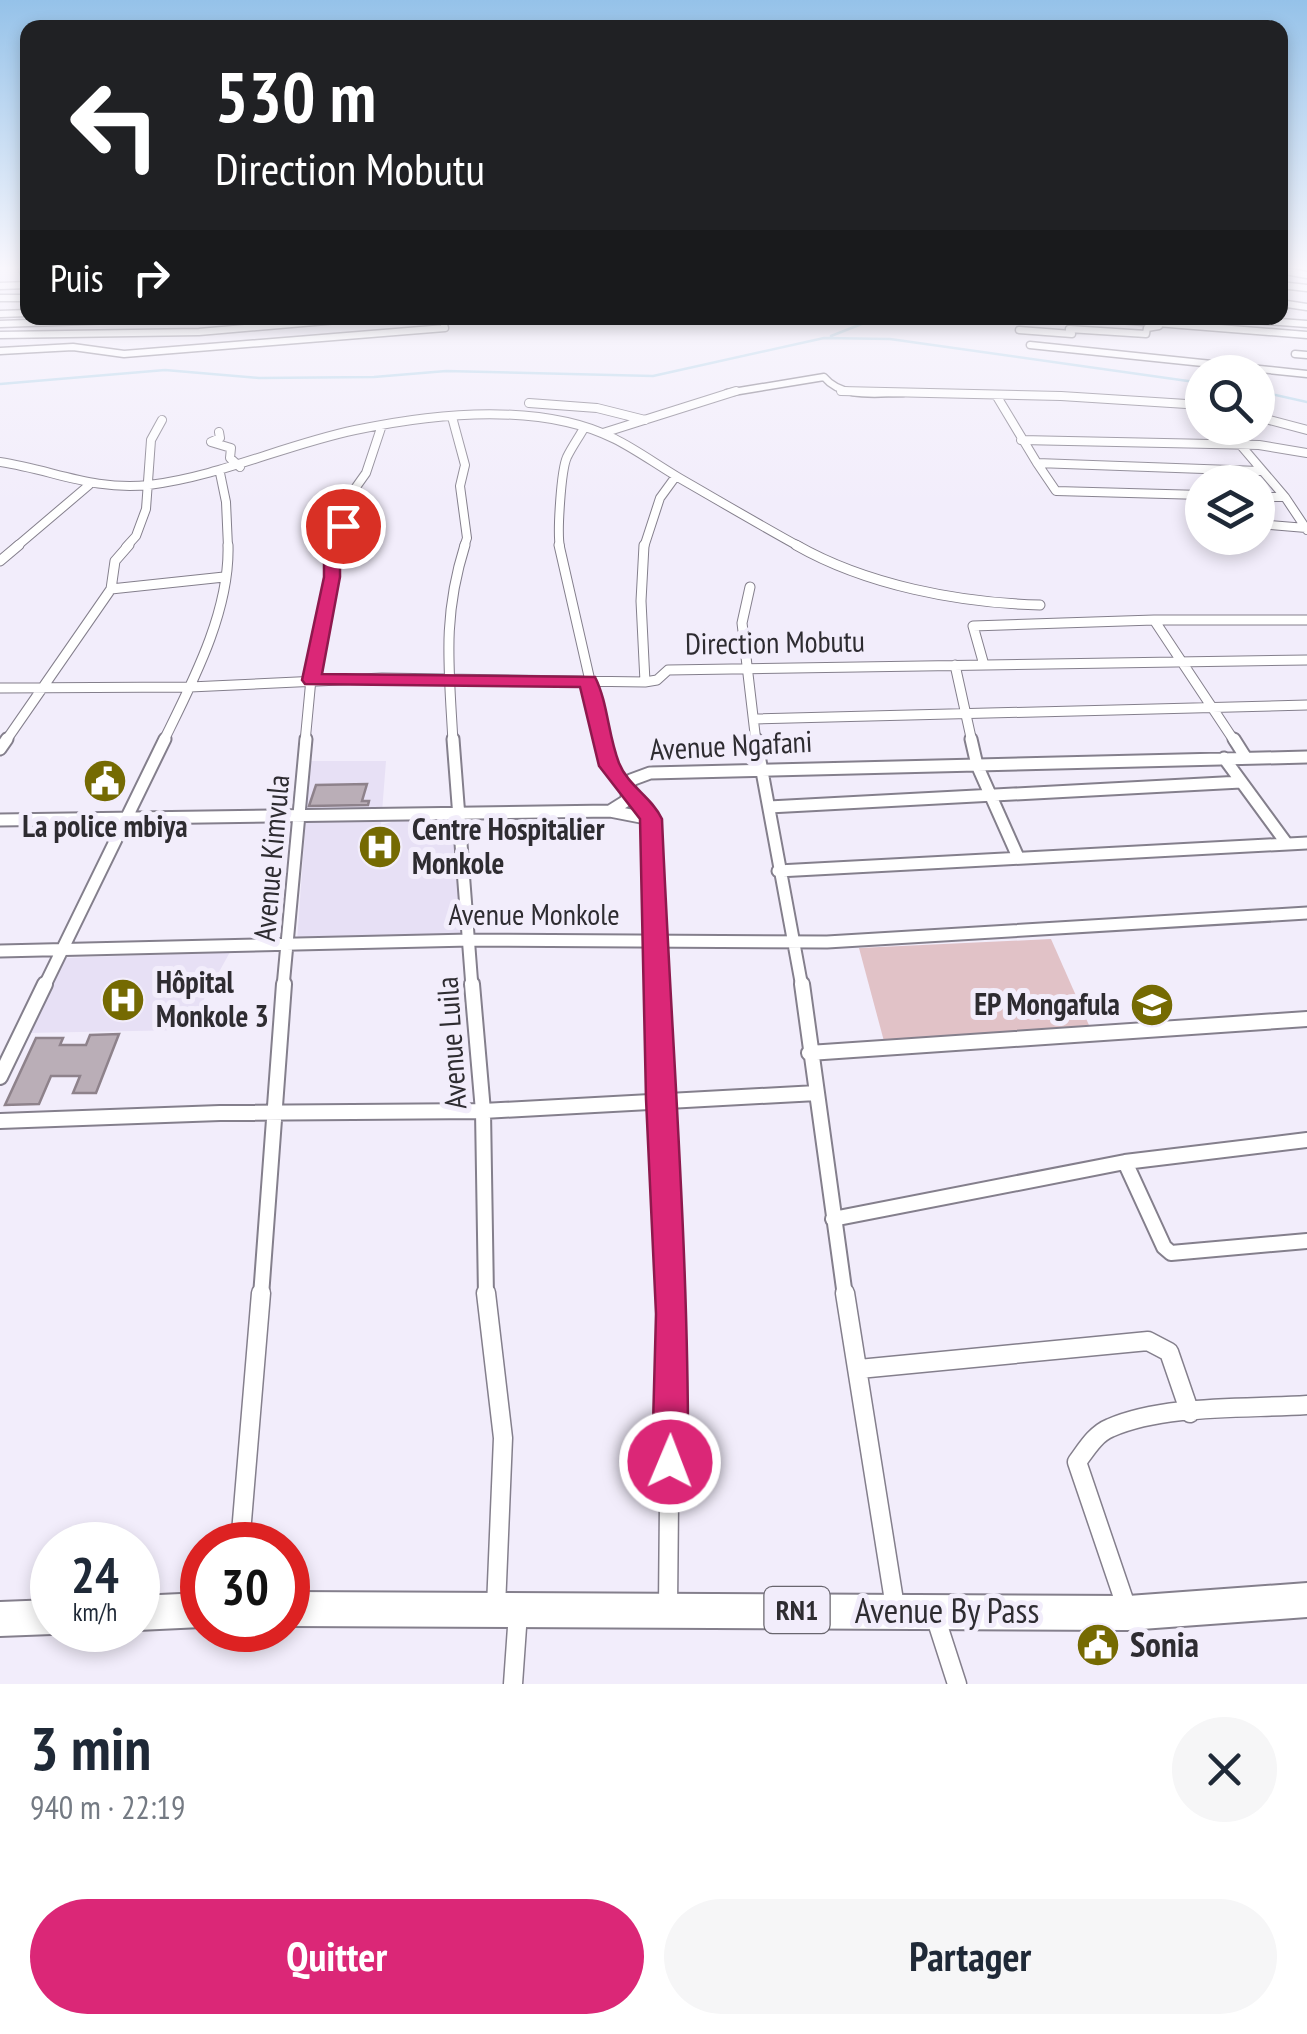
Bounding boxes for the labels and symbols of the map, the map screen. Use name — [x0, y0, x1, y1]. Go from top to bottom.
pin — [301, 484, 386, 569]
street label: Direction Mobutu — [685, 620, 865, 663]
street label: Avenue Ngafani — [649, 721, 813, 768]
public building icon: La police mbiya — [82, 758, 128, 804]
street label: Avenue Kimvula — [244, 773, 297, 943]
place label: La police mbiya — [22, 806, 188, 845]
place label: Centre Hospitalier Monkole — [412, 809, 605, 882]
hospital icon: Centre Hospitalier Monkole — [357, 824, 403, 870]
street label: Avenue Monkole — [448, 894, 620, 933]
place label: Hôpital Monkole 3 — [156, 962, 269, 1035]
street label: Avenue Luila — [426, 976, 475, 1111]
hospital icon: Hôpital Monkole 3 — [100, 977, 146, 1023]
school or university icon: EP Mongafula — [1129, 982, 1175, 1028]
place label: EP Mongafula — [974, 984, 1120, 1023]
position arrow — [618, 1410, 722, 1514]
speed limit sign: 30 — [180, 1522, 310, 1652]
road number: RN1 — [764, 1587, 830, 1633]
street label: Avenue By Pass — [855, 1587, 1039, 1633]
place label: Sonia — [1130, 1621, 1199, 1667]
public building icon: Sonia — [1075, 1622, 1121, 1668]

